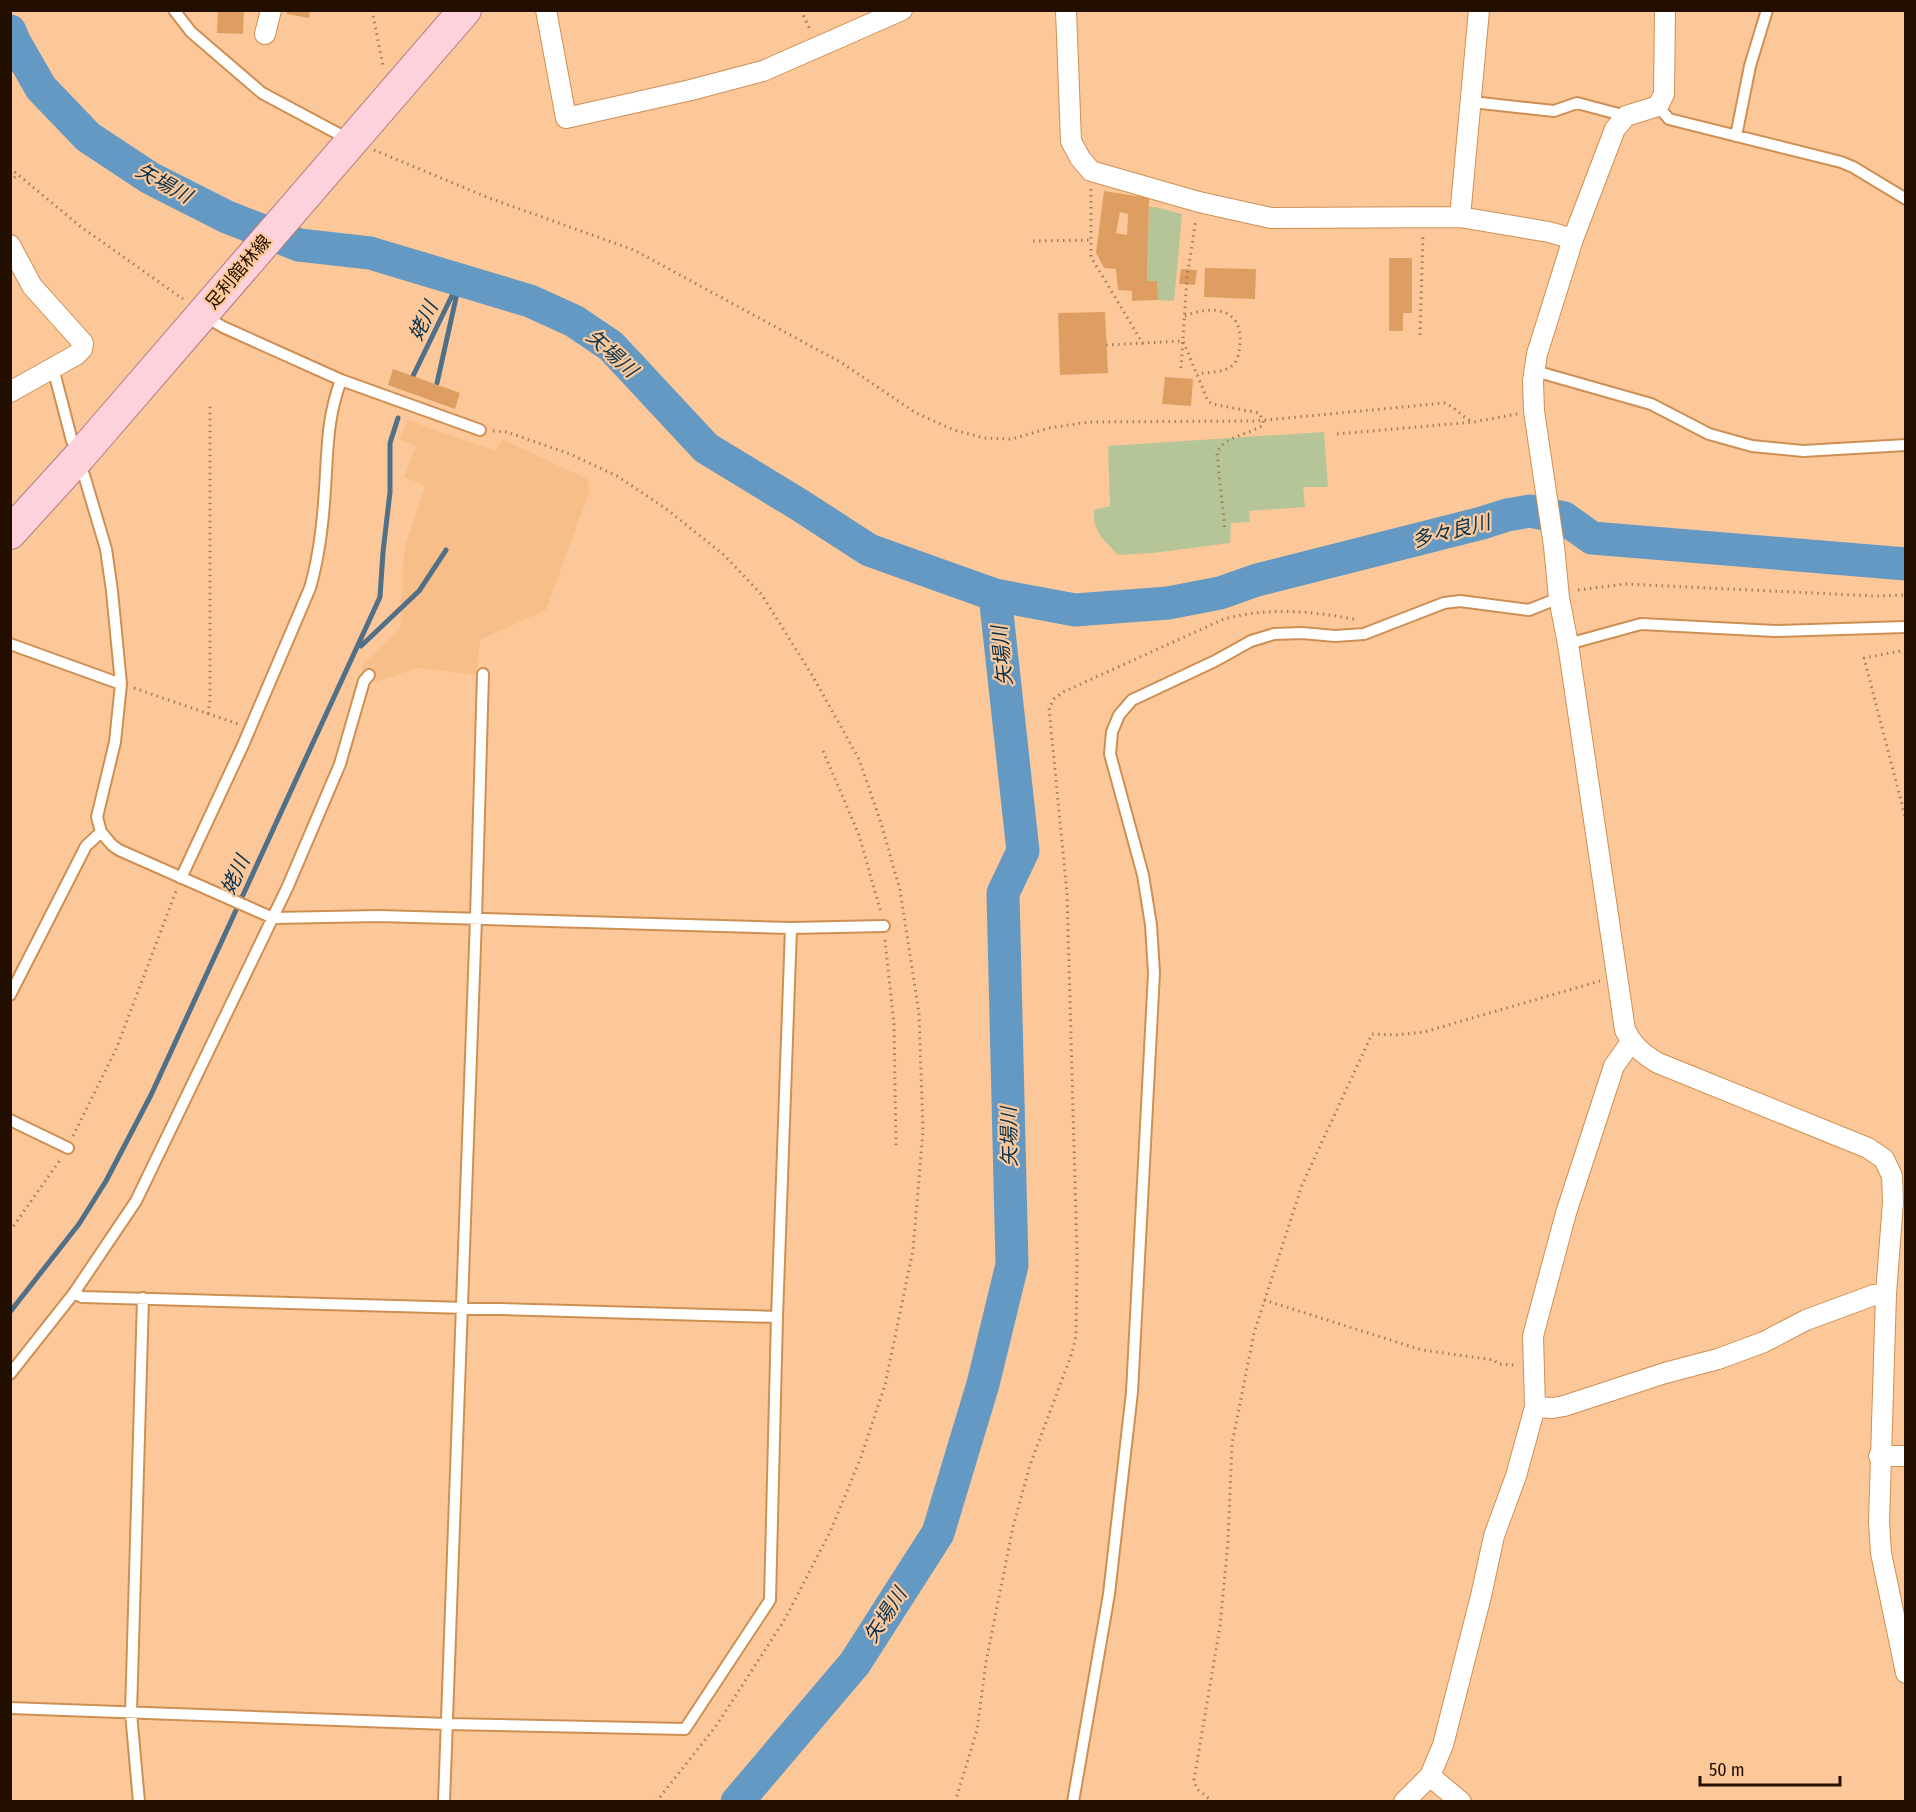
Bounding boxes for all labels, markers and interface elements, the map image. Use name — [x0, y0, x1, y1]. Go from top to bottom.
water label: 矢場川 — [132, 158, 198, 209]
street label: 足利館林線 — [201, 230, 275, 314]
water label: 姥川 — [403, 296, 443, 344]
water label: 矢場川 — [582, 324, 644, 383]
water label: 多々良川 — [1409, 509, 1495, 552]
water label: 矢場川 — [987, 623, 1017, 687]
water label: 姥川 — [216, 850, 255, 898]
water label: 矢場川 — [996, 1105, 1022, 1167]
water label: 矢場川 — [859, 1582, 912, 1647]
scale bar — [1700, 1749, 1840, 1787]
text: 50 m — [1709, 1759, 1745, 1781]

